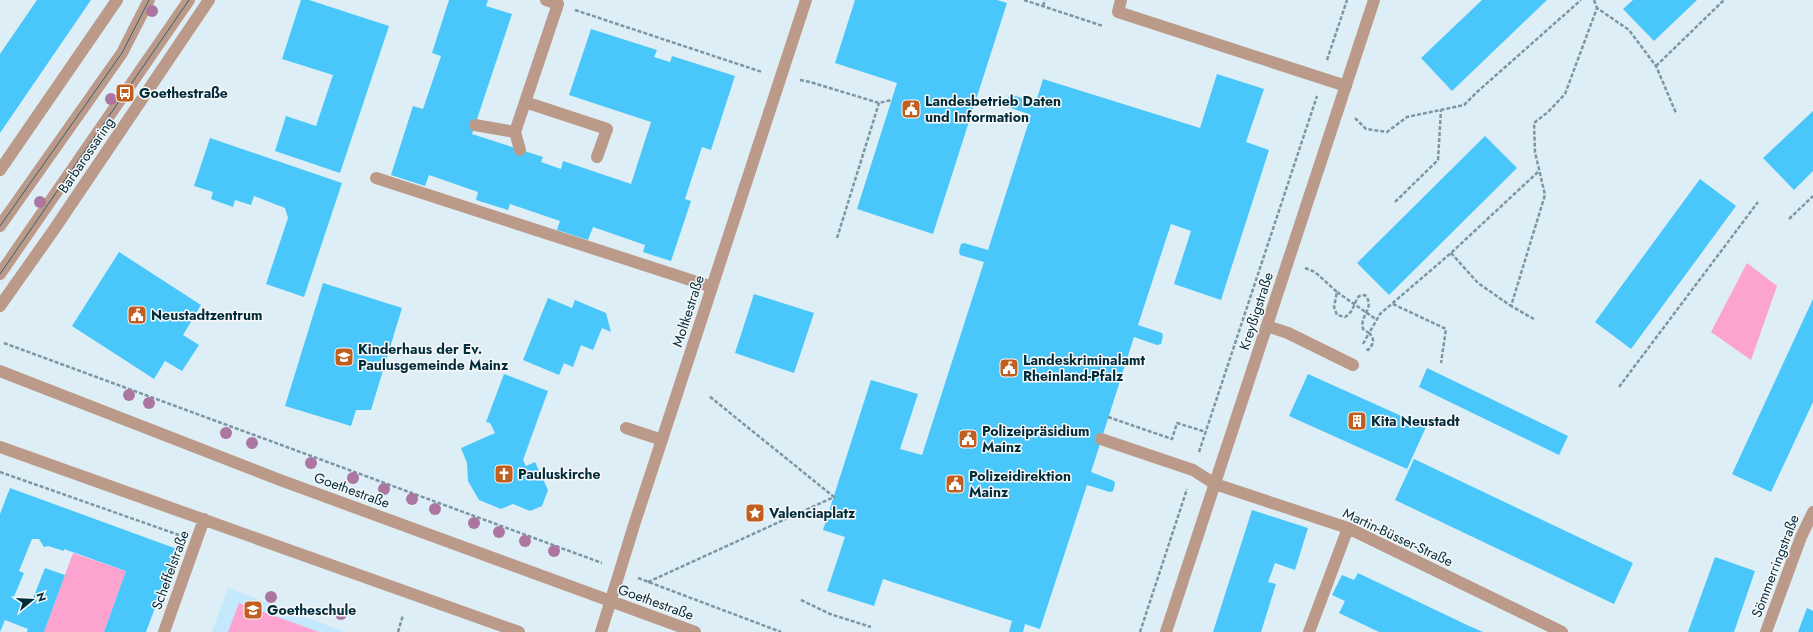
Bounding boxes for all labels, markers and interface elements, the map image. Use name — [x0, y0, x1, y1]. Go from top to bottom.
bus stop icon: Goethestraße — [114, 82, 136, 104]
place label: Goethestraße — [139, 83, 228, 103]
place label: Landesbetrieb Daten und Information — [925, 91, 1061, 127]
public building icon: Landesbetrieb Daten und Information — [900, 98, 922, 120]
street label: Barbarossaring — [53, 113, 119, 197]
street label: Kreyßigstraße — [1234, 269, 1278, 353]
street label: Moltkestraße — [667, 273, 709, 349]
public building icon: Neustadtzentrum — [126, 304, 148, 326]
place label: Neustadtzentrum — [151, 305, 263, 325]
place label: Kinderhaus der Ev. Paulusgemeinde Mainz — [358, 339, 509, 375]
school or university icon: Kinderhaus der Ev. Paulusgemeinde Mainz — [333, 346, 355, 368]
place label: Landeskriminalamt Rheinland-Pfalz — [1023, 350, 1145, 386]
public building icon: Landeskriminalamt Rheinland-Pfalz — [998, 357, 1020, 379]
building icon: Kita Neustadt — [1346, 410, 1368, 432]
place label: Kita Neustadt — [1371, 411, 1460, 431]
place label: Polizeipräsidium Mainz — [982, 421, 1089, 457]
public building icon: Polizeipräsidium Mainz — [957, 428, 979, 450]
church icon: Pauluskirche — [493, 463, 515, 485]
place label: Pauluskirche — [518, 464, 601, 484]
place label: Polizeidirektion Mainz — [969, 466, 1071, 502]
street label: Goethestraße — [311, 467, 393, 513]
public building icon: Polizeidirektion Mainz — [944, 473, 966, 495]
place icon: Valenciaplatz — [744, 502, 766, 524]
place label: Valenciaplatz — [768, 503, 856, 523]
street label: Martin-Büsser-Straße — [1340, 503, 1456, 571]
street label: Sömmerringstraße — [1746, 512, 1804, 620]
street label: Scheffelstraße — [146, 528, 194, 612]
street label: Goethestraße — [615, 579, 697, 625]
north arrow — [12, 580, 52, 620]
text: N — [33, 590, 50, 604]
school or university icon: Goetheschule — [242, 599, 264, 621]
place label: Goetheschule — [267, 600, 356, 620]

